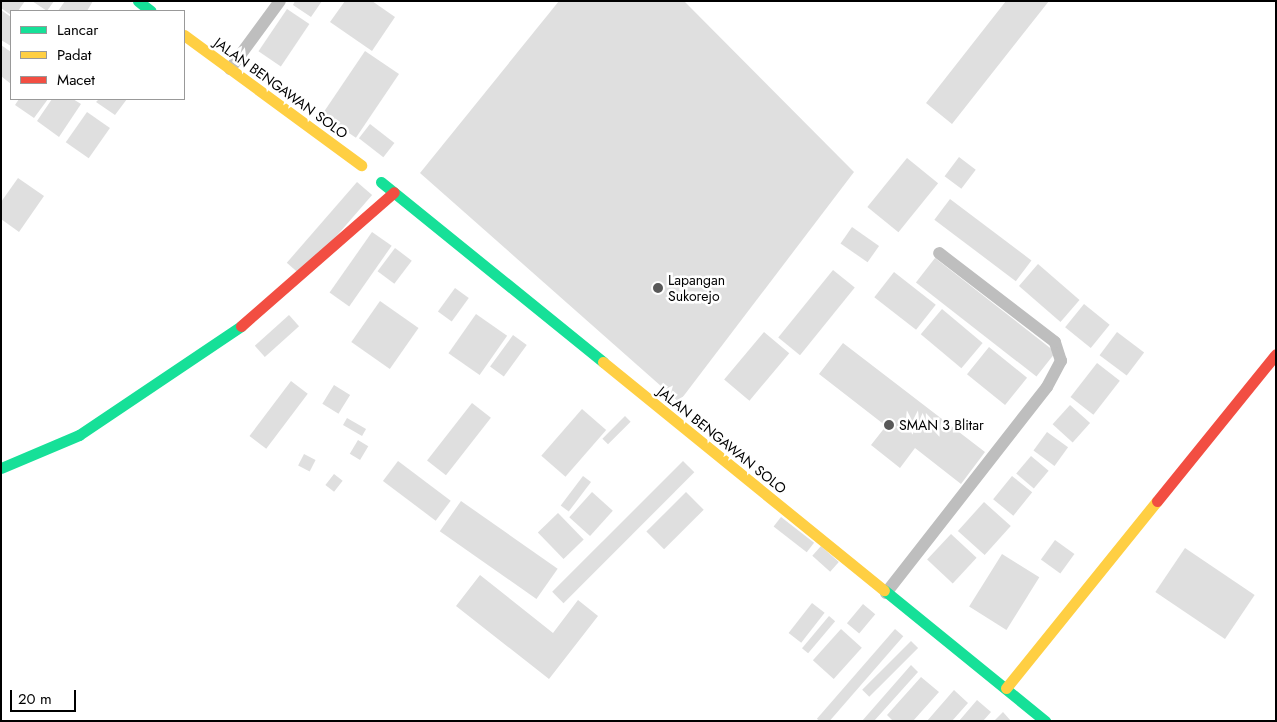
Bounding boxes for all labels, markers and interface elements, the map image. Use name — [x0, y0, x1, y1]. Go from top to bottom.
legend — [10, 10, 185, 100]
text: Lancar — [57, 19, 98, 41]
street label: JALAN BENGAWAN SOLO — [211, 34, 351, 142]
text: Padat — [57, 44, 91, 66]
text: Macet — [57, 69, 95, 91]
place label: Lapangan Sukorejo — [668, 272, 725, 304]
marker: Lapangan Sukorejo — [652, 282, 664, 294]
street label: JALAN BENGAWAN SOLO — [654, 383, 790, 497]
place label: SMAN 3 Blitar — [899, 417, 984, 433]
marker: SMAN 3 Blitar — [883, 419, 895, 431]
scale bar — [12, 680, 79, 712]
text: 20 m — [18, 688, 52, 710]

